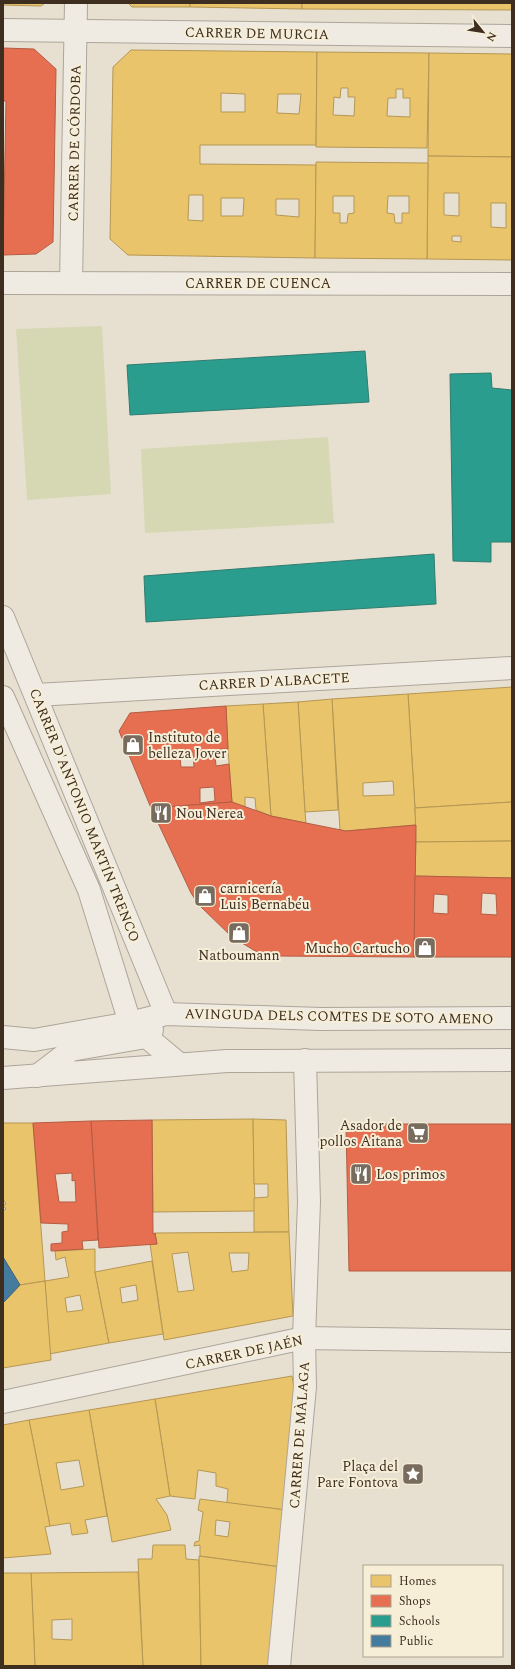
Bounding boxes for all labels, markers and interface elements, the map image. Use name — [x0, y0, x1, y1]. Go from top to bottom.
north arrow — [463, 12, 503, 52]
street label: CARRER DE MURCIA — [185, 22, 330, 45]
text: N — [482, 29, 501, 45]
street label: CARRER DE CÓRDOBA — [63, 64, 86, 222]
street label: CARRER DE CUENCA — [185, 273, 332, 294]
street label: CARRER D'ALBACETE — [198, 667, 350, 696]
street label: CARRER D'ANTONIO MARTÍN TRENCO — [24, 685, 145, 945]
place label: Instituto de belleza Jover — [148, 727, 227, 764]
shop icon: Instituto de belleza Jover — [120, 732, 146, 758]
restaurant icon: Nou Nerea — [148, 800, 174, 826]
place label: Nou Nerea — [176, 803, 243, 824]
place label: carnicería Luis Bernabéu — [220, 878, 310, 915]
shop icon: carnicería Luis Bernabéu — [192, 883, 218, 909]
shop icon: Natboumann — [226, 920, 252, 946]
shop icon: Mucho Cartucho — [412, 935, 438, 961]
place label: Mucho Cartucho — [305, 938, 410, 959]
place label: Natboumann — [198, 945, 280, 966]
street label: AVINGUDA DELS COMTES DE SOTO AMENO — [184, 1003, 494, 1030]
place label: Asador de pollos Aitana — [319, 1115, 402, 1152]
supermarket icon: Asador de pollos Aitana — [405, 1120, 431, 1146]
restaurant icon: Los primos — [348, 1161, 374, 1187]
place label: Los primos — [376, 1164, 445, 1185]
street label: CARRER DE JAÉN — [183, 1330, 305, 1375]
street label: CARRER DE MÀLAGA — [284, 1360, 315, 1509]
place label: Plaça del Pare Fontova — [317, 1456, 398, 1493]
place icon: Plaça del Pare Fontova — [400, 1461, 426, 1487]
legend — [363, 1565, 503, 1657]
text: Homes — [399, 1572, 437, 1591]
text: Shops — [399, 1592, 431, 1611]
text: Schools — [399, 1612, 440, 1631]
text: Public — [399, 1632, 433, 1651]

